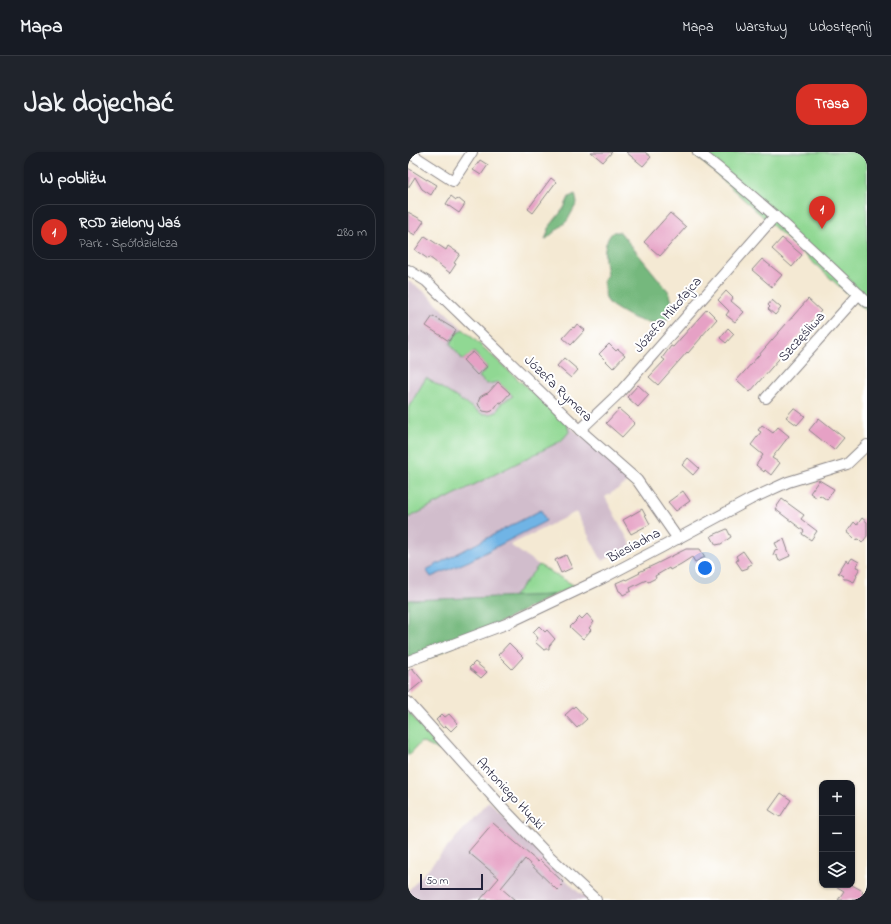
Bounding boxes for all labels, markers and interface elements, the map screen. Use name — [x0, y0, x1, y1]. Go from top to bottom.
text: Mapa — [20, 14, 62, 41]
text: Mapa — [682, 17, 714, 38]
text: Warstwy — [736, 17, 787, 38]
text: Udostępnij — [809, 17, 871, 38]
text: Jak dojechać — [24, 84, 173, 125]
button: Trasa — [796, 84, 867, 125]
text: W pobliżu — [40, 166, 106, 191]
pin: 1 — [809, 196, 835, 229]
text: ROD Zielony Jaś — [79, 212, 181, 234]
text: 1 — [52, 223, 56, 242]
text: 280 m — [337, 223, 367, 242]
text: Park · Spółdzielcza — [79, 234, 178, 253]
street label: Józefa Mikołajca — [629, 272, 707, 358]
street label: Szczęśliwa — [773, 307, 831, 367]
street label: Józefa Rymera — [518, 351, 597, 428]
street label: Biesiadna — [603, 523, 664, 569]
your location — [695, 558, 715, 578]
street label: Antoniego Hupki — [470, 753, 549, 836]
map controls — [819, 780, 855, 888]
button: + — [819, 780, 855, 816]
button: − — [819, 816, 855, 852]
button: layers — [819, 852, 855, 888]
scale bar — [420, 872, 483, 891]
text: 50 m — [426, 873, 448, 889]

